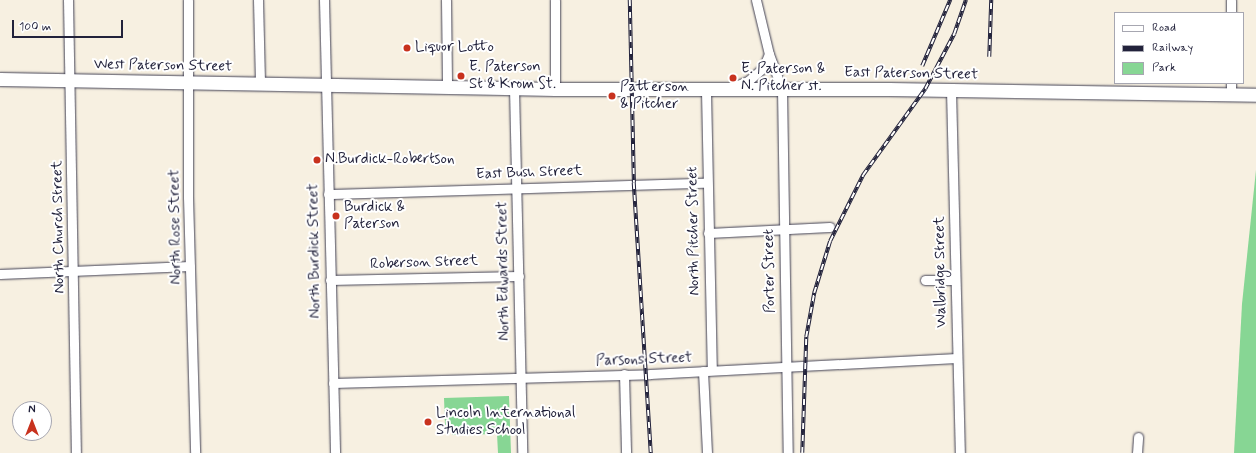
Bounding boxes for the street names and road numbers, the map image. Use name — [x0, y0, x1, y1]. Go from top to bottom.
street label: West Paterson Street — [94, 56, 232, 76]
street label: East Paterson Street — [844, 64, 978, 84]
street label: North Church Street — [49, 160, 69, 294]
street label: East Bush Street — [476, 162, 582, 184]
street label: North Pitcher Street — [684, 165, 704, 297]
street label: North Rose Street — [166, 170, 186, 284]
street label: North Burdick Street — [305, 184, 325, 318]
street label: North Edwards Street — [494, 201, 514, 341]
street label: Walbridge Street — [931, 216, 951, 328]
street label: Porter Street — [760, 227, 780, 315]
street label: Roberson Street — [370, 252, 478, 274]
street label: Parsons Street — [596, 349, 692, 371]

